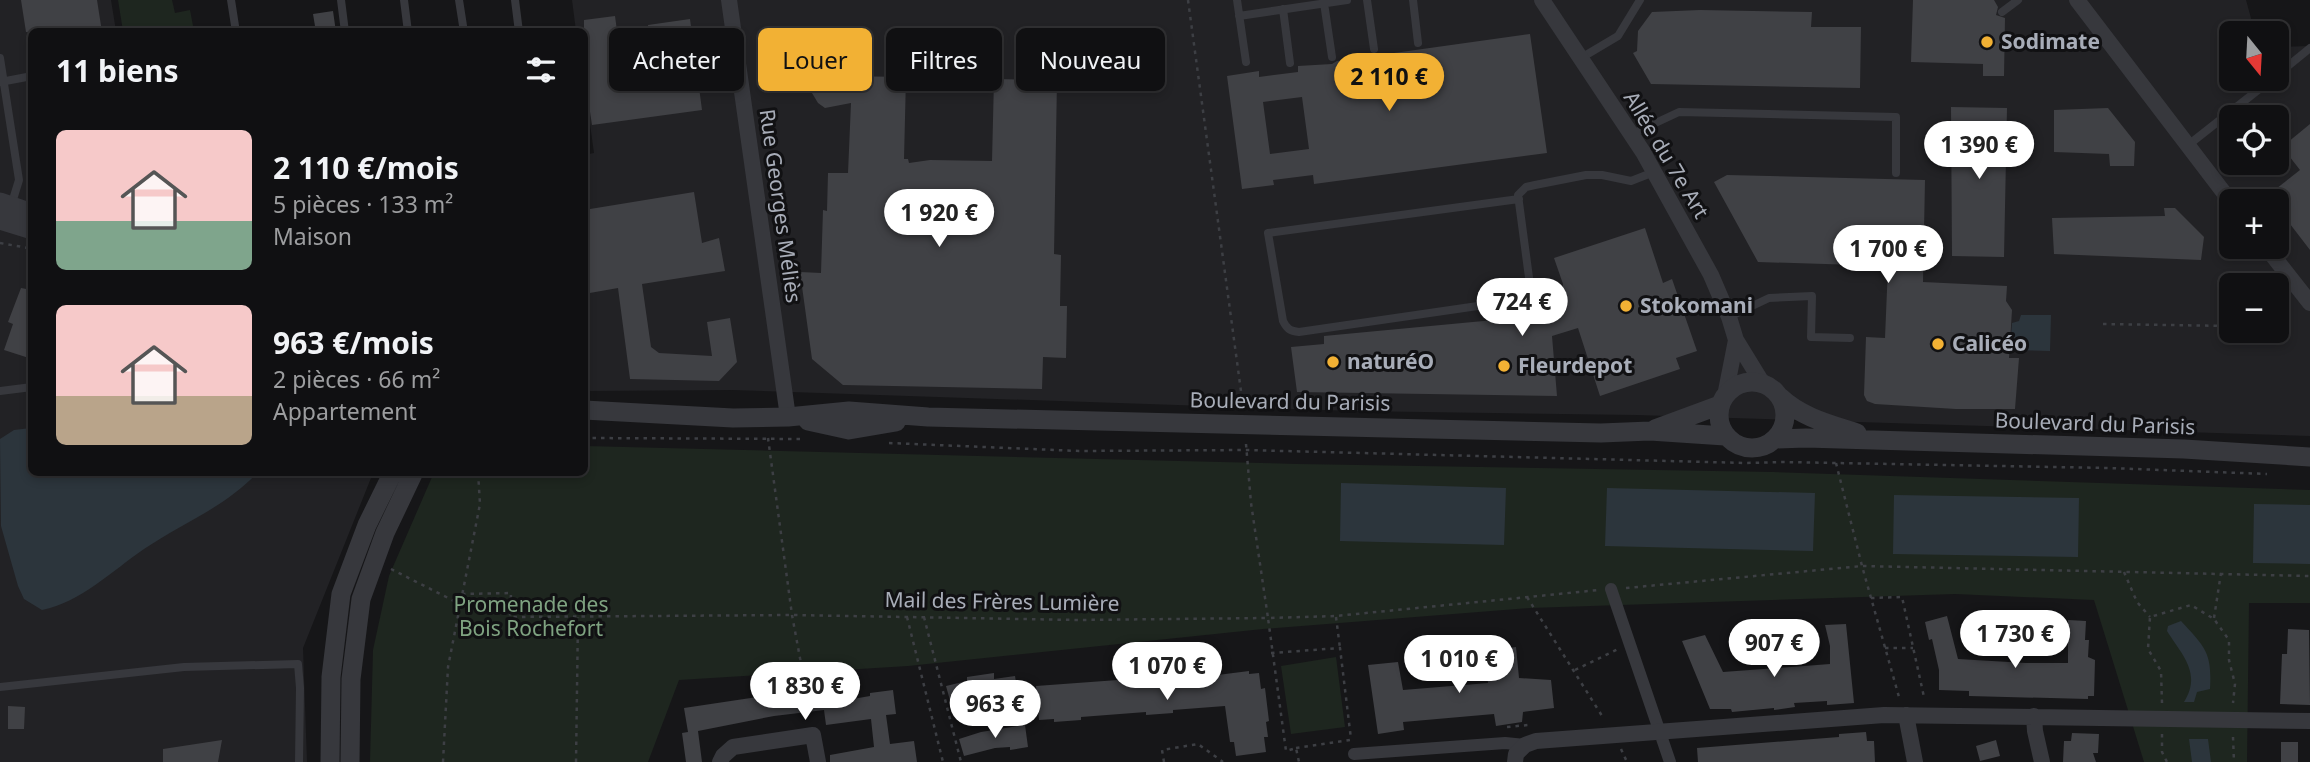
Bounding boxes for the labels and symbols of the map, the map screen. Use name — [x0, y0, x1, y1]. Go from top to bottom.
north arrow — [2219, 21, 2289, 91]
place label: Sodimate — [2001, 27, 2100, 55]
marker: Sodimate — [1979, 34, 1995, 50]
pin: 2 110 € — [1324, 54, 1454, 113]
street label: Allée du 7e Art — [1618, 86, 1716, 224]
street label: Rue Georges Méliès — [754, 107, 808, 305]
pin: 1 390 € — [1914, 122, 2044, 181]
pin: 1 920 € — [874, 190, 1004, 249]
pin: 1 700 € — [1823, 226, 1953, 285]
pin: 724 € — [1473, 278, 1571, 338]
place label: Stokomani — [1640, 291, 1753, 319]
marker: Stokomani — [1618, 298, 1634, 314]
place label: Calicéo — [1952, 329, 2027, 357]
marker: Calicéo — [1930, 336, 1946, 352]
place label: naturéO — [1347, 347, 1434, 375]
place label: Fleurdepot — [1518, 351, 1632, 379]
marker: naturéO — [1325, 354, 1341, 370]
marker: Fleurdepot — [1496, 358, 1512, 374]
street label: Boulevard du Parisis — [1189, 385, 1391, 417]
street label: Boulevard du Parisis — [1994, 406, 2196, 440]
street label: Mail des Frères Lumière — [884, 585, 1120, 617]
park label: Promenade des Bois Rochefort — [454, 590, 608, 642]
pin: 1 730 € — [1950, 610, 2080, 670]
pin: 907 € — [1725, 620, 1823, 679]
pin: 1 010 € — [1394, 636, 1524, 695]
pin: 1 070 € — [1102, 642, 1232, 702]
pin: 1 830 € — [740, 662, 870, 722]
pin: 963 € — [946, 680, 1044, 740]

